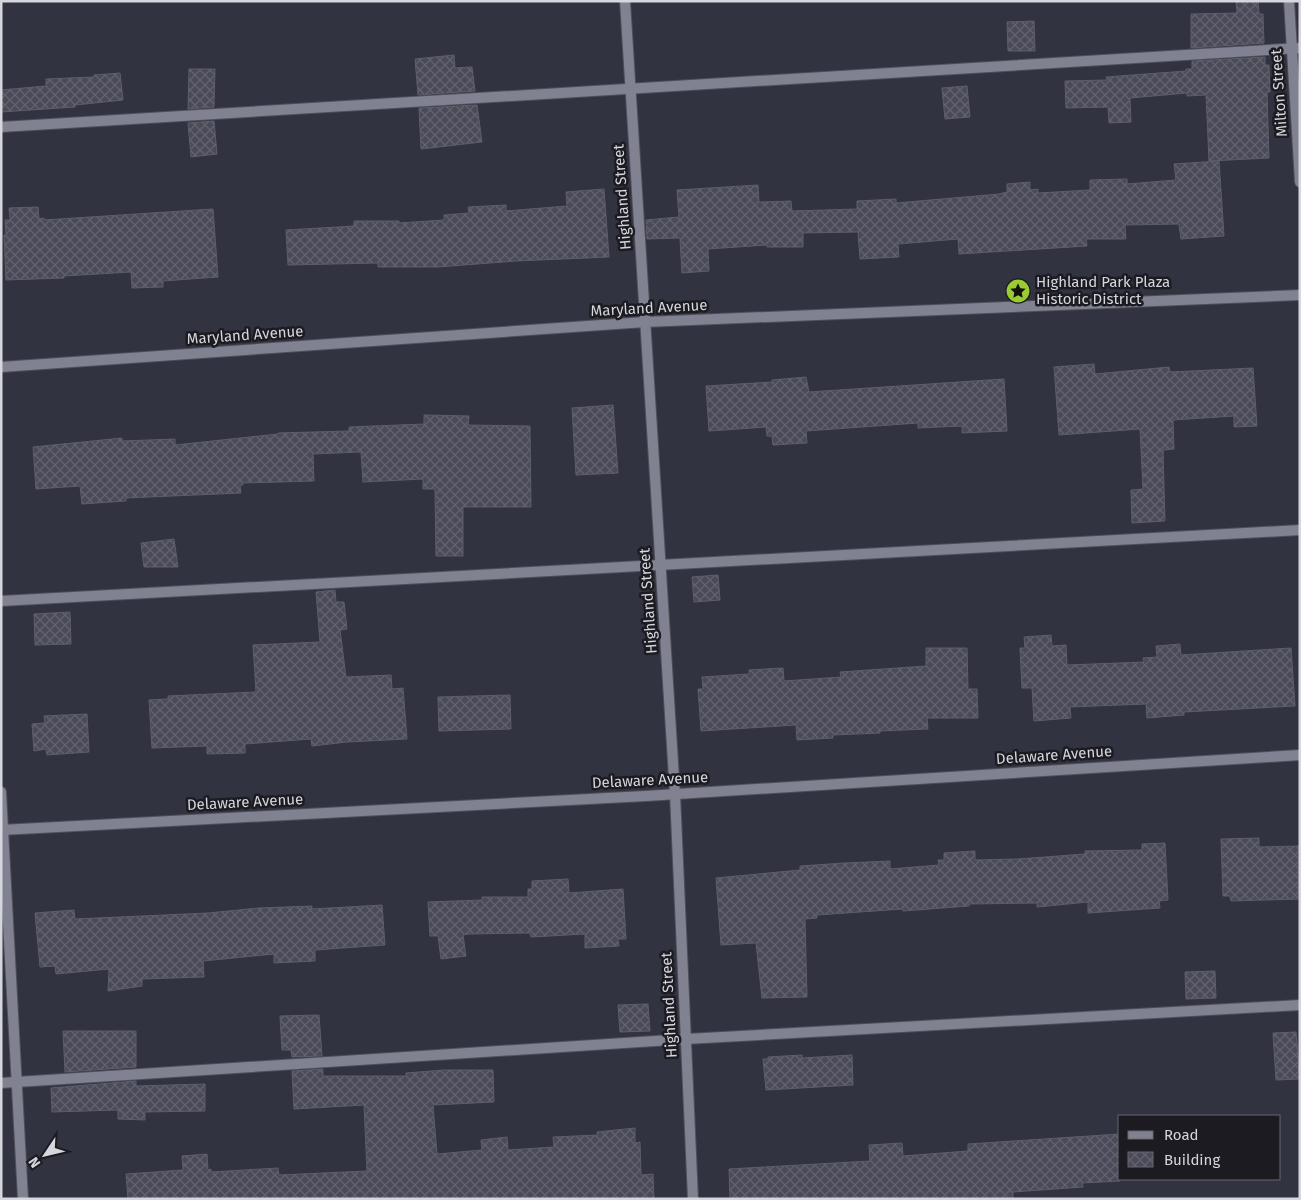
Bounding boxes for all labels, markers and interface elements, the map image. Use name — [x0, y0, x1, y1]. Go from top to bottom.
street label: Milton Street — [1267, 48, 1291, 137]
street label: Highland Street — [609, 143, 635, 250]
place label: Highland Park Plaza Historic District — [1036, 273, 1170, 308]
place icon: Highland Park Plaza Historic District — [1005, 278, 1031, 304]
street label: Maryland Avenue — [590, 296, 708, 320]
street label: Maryland Avenue — [186, 322, 304, 348]
street label: Highland Street — [635, 547, 661, 654]
street label: Delaware Avenue — [995, 742, 1113, 768]
street label: Delaware Avenue — [591, 768, 709, 792]
street label: Delaware Avenue — [186, 790, 304, 814]
street label: Highland Street — [657, 951, 681, 1058]
legend — [1118, 1115, 1281, 1180]
text: Road — [1164, 1126, 1199, 1144]
north arrow — [20, 1130, 70, 1180]
text: Building — [1164, 1151, 1220, 1169]
text: N — [25, 1153, 44, 1171]

